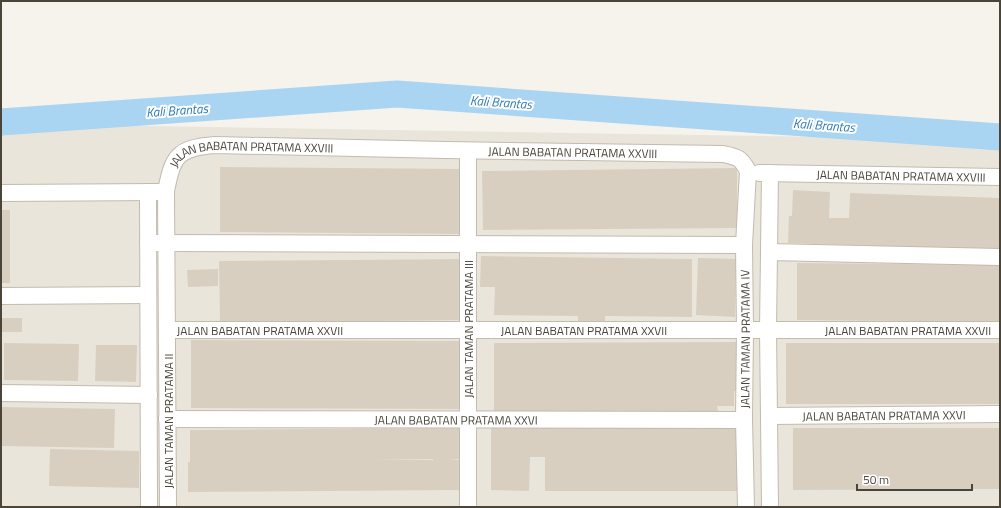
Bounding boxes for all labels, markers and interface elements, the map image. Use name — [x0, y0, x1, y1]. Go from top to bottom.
water label: Kali Brantas — [469, 90, 534, 114]
water label: Kali Brantas — [145, 98, 210, 122]
water label: Kali Brantas — [792, 113, 857, 137]
street label: JALAN BABATAN PRATAMA XXVIII — [164, 135, 334, 170]
street label: JALAN BABATAN PRATAMA XXVIII — [488, 141, 657, 163]
street label: JALAN BABATAN PRATAMA XXVIII — [816, 164, 986, 186]
street label: JALAN TAMAN PRATAMA III — [459, 260, 478, 398]
street label: JALAN TAMAN PRATAMA IV — [735, 269, 755, 409]
street label: JALAN BABATAN PRATAMA XXVII — [177, 321, 343, 340]
street label: JALAN BABATAN PRATAMA XXVII — [501, 321, 667, 340]
street label: JALAN BABATAN PRATAMA XXVII — [825, 321, 991, 340]
street label: JALAN TAMAN PRATAMA II — [159, 354, 178, 488]
street label: JALAN BABATAN PRATAMA XXVI — [802, 405, 966, 425]
street label: JALAN BABATAN PRATAMA XXVI — [374, 410, 538, 429]
scale bar — [857, 466, 972, 492]
text: 50 m — [863, 470, 889, 489]

